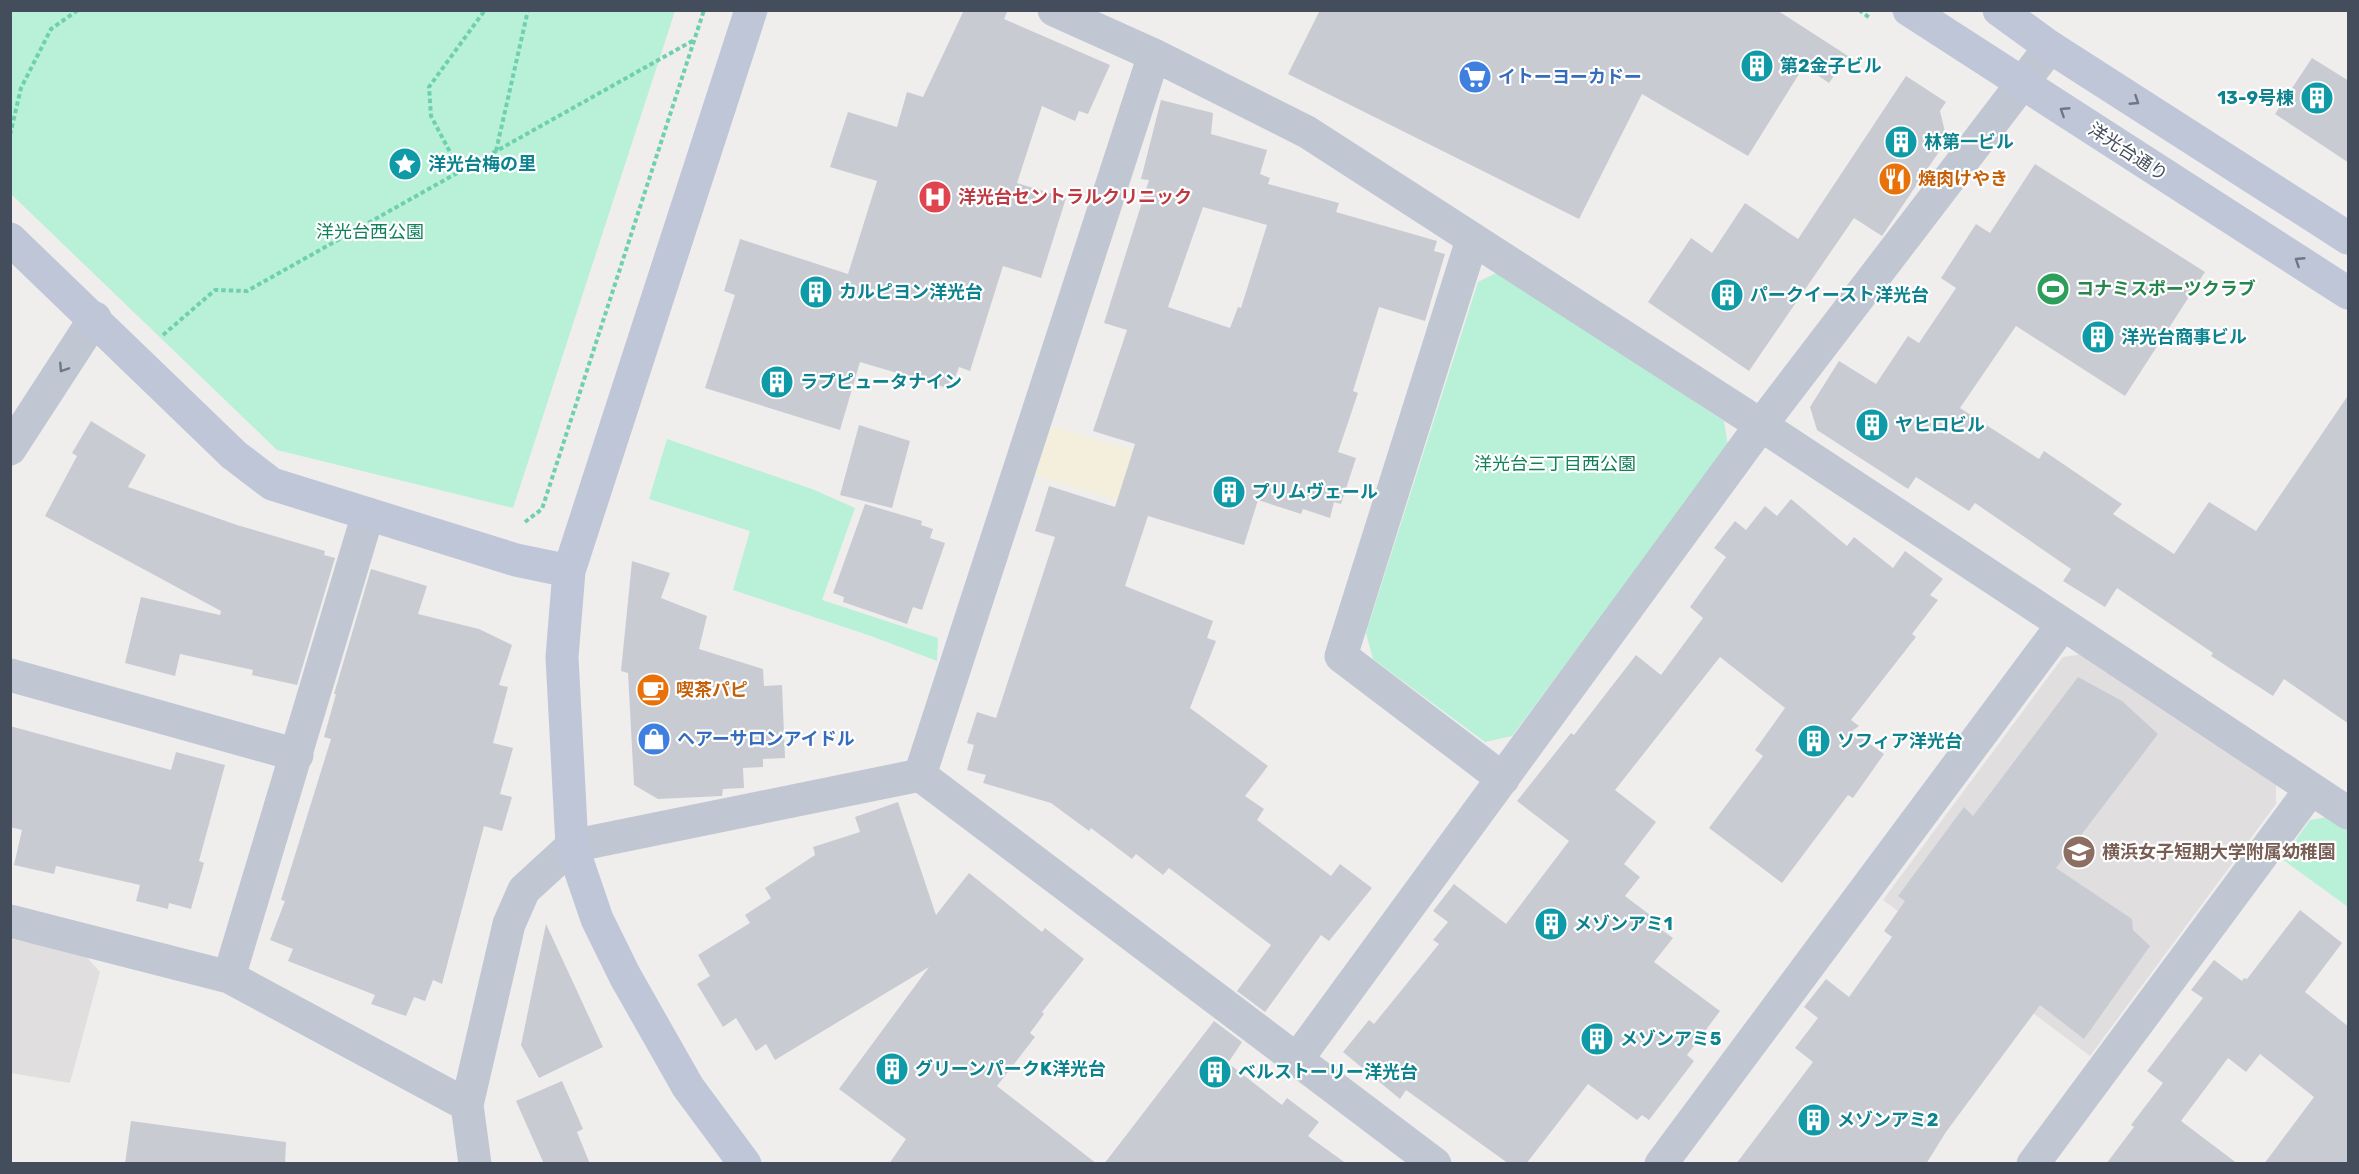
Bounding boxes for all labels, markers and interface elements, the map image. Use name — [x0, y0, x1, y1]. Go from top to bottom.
building icon: 第2金子ビル — [1739, 48, 1775, 84]
place label: 第2金子ビル — [1780, 55, 1882, 77]
supermarket icon: イトーヨーカドー — [1457, 59, 1493, 95]
place label: イトーヨーカドー — [1498, 66, 1642, 88]
building icon: 13-9号棟 — [2299, 80, 2335, 116]
place label: 13-9号棟 — [2217, 87, 2294, 109]
one-way arrow — [2129, 93, 2139, 105]
one-way arrow — [2060, 106, 2070, 118]
street label: 洋光台通り — [2084, 118, 2172, 186]
building icon: 林第一ビル — [1883, 124, 1919, 160]
place label: 林第一ビル — [1924, 131, 2014, 153]
place icon: 洋光台梅の里 — [387, 146, 423, 182]
place label: 洋光台梅の里 — [428, 153, 536, 175]
restaurant icon: 焼肉けやき — [1877, 161, 1913, 197]
place label: 焼肉けやき — [1918, 168, 2008, 190]
hospital icon: 洋光台セントラルクリニック — [917, 179, 953, 215]
place label: 洋光台セントラルクリニック — [958, 186, 1192, 208]
park label: 洋光台西公園 — [316, 221, 424, 243]
one-way arrow — [2295, 257, 2306, 268]
sports icon: コナミスポーツクラブ — [2035, 271, 2071, 307]
building icon: カルピヨン洋光台 — [798, 274, 834, 310]
building icon: パークイースト洋光台 — [1709, 277, 1745, 313]
place label: コナミスポーツクラブ — [2076, 278, 2256, 300]
place label: カルピヨン洋光台 — [839, 281, 983, 303]
place label: パークイースト洋光台 — [1750, 284, 1929, 306]
building icon: 洋光台商事ビル — [2080, 319, 2116, 355]
place label: 洋光台商事ビル — [2121, 326, 2247, 348]
one-way arrow — [59, 361, 70, 372]
building icon: ラプピュータナイン — [759, 364, 795, 400]
place label: ラプピュータナイン — [800, 371, 962, 393]
building icon: ヤヒロビル — [1854, 407, 1890, 443]
place label: ヤヒロビル — [1895, 414, 1985, 436]
park label: 洋光台三丁目西公園 — [1474, 453, 1636, 475]
building icon: プリムヴェール — [1211, 474, 1247, 510]
place label: プリムヴェール — [1252, 481, 1378, 503]
cafe icon: 喫茶パピ — [635, 672, 671, 708]
place label: 喫茶パピ — [676, 679, 748, 701]
shop icon: ヘアーサロンアイドル — [636, 721, 672, 757]
building icon: ソフィア洋光台 — [1796, 723, 1832, 759]
place label: ヘアーサロンアイドル — [677, 728, 855, 750]
place label: ソフィア洋光台 — [1837, 730, 1963, 752]
school or university icon: 横浜女子短期大学附属幼稚園 — [2061, 834, 2097, 870]
place label: 横浜女子短期大学附属幼稚園 — [2102, 841, 2336, 863]
building icon: メゾンアミ1 — [1533, 906, 1569, 942]
place label: メゾンアミ1 — [1574, 913, 1673, 935]
building icon: メゾンアミ5 — [1579, 1021, 1615, 1057]
place label: メゾンアミ5 — [1620, 1028, 1721, 1050]
building icon: グリーンパークK洋光台 — [874, 1051, 910, 1087]
building icon: ベルストーリー洋光台 — [1197, 1054, 1233, 1090]
place label: グリーンパークK洋光台 — [915, 1058, 1106, 1080]
place label: ベルストーリー洋光台 — [1238, 1061, 1418, 1083]
building icon: メゾンアミ2 — [1796, 1102, 1832, 1138]
place label: メゾンアミ2 — [1837, 1109, 1938, 1131]

